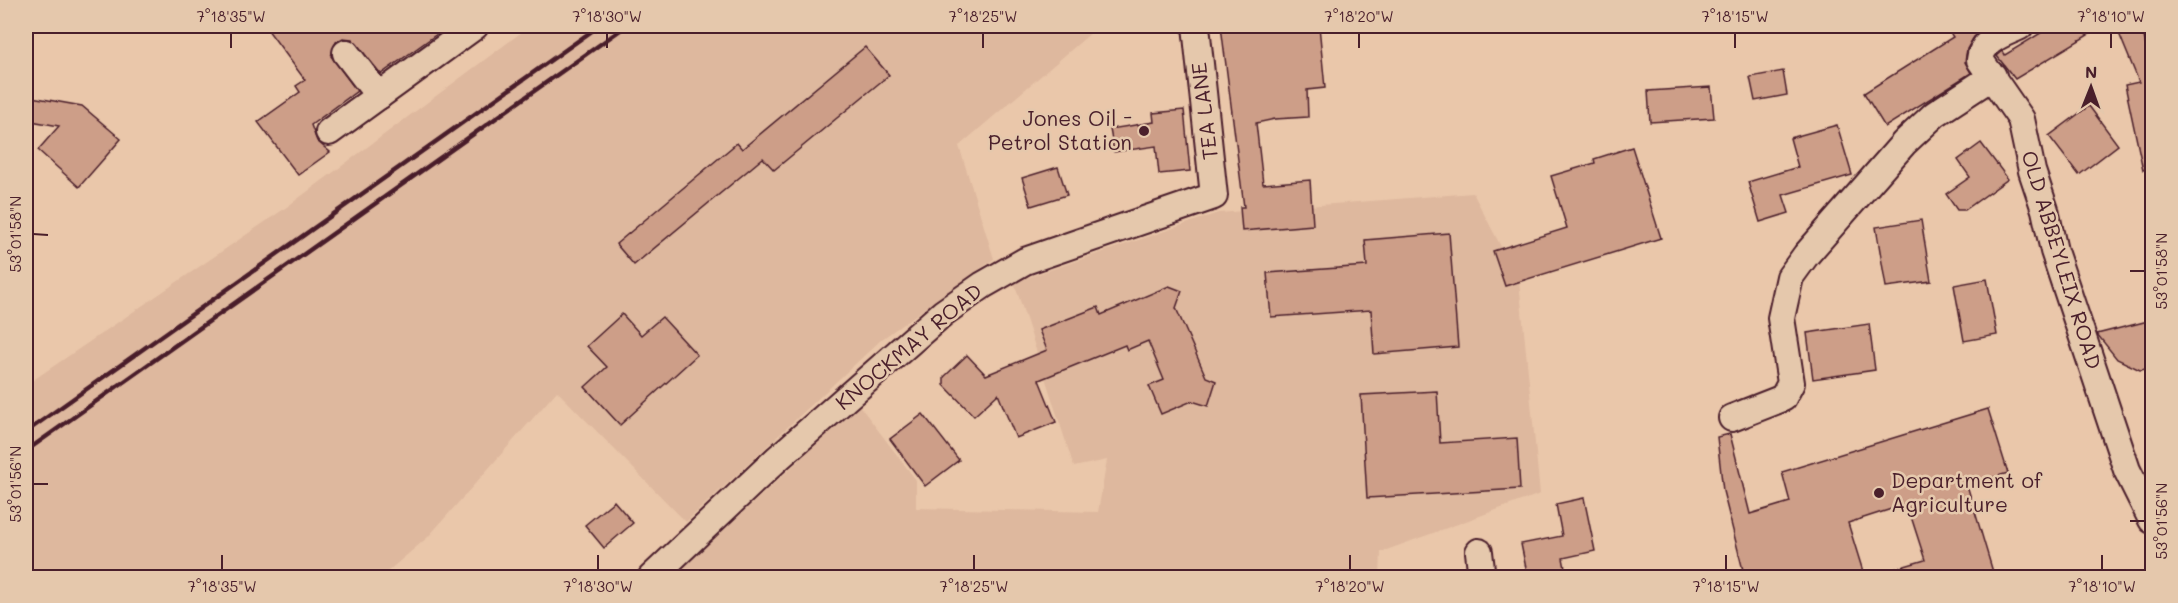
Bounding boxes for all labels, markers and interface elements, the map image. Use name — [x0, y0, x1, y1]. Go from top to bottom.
text: 7°18'35"W — [196, 6, 266, 26]
text: 7°18'30"W — [572, 6, 642, 26]
text: 7°18'25"W — [949, 6, 1017, 26]
text: 7°18'20"W — [1324, 6, 1394, 26]
text: 7°18'15"W — [1701, 6, 1769, 26]
text: 7°18'10"W — [2077, 6, 2145, 26]
north arrow — [2061, 57, 2121, 117]
street label: TEA LANE — [1184, 61, 1223, 162]
text: N — [2085, 61, 2098, 82]
place label: Jones Oil - Petrol Station — [988, 104, 1132, 155]
marker: Jones Oil - Petrol Station — [1137, 124, 1151, 138]
street label: OLD ABBEYLEIX ROAD — [2016, 147, 2109, 372]
text: 53°01'58"N — [5, 196, 25, 272]
text: 53°01'58"N — [2151, 233, 2171, 309]
street label: KNOCKMAY ROAD — [829, 277, 987, 415]
text: 53°01'56"N — [5, 446, 25, 522]
place label: Department of Agriculture — [1891, 466, 2043, 517]
text: 53°01'56"N — [2151, 483, 2171, 559]
marker: Department of Agriculture — [1872, 486, 1886, 500]
text: 7°18'35"W — [187, 576, 257, 596]
text: 7°18'30"W — [563, 576, 633, 596]
text: 7°18'25"W — [940, 576, 1008, 596]
text: 7°18'20"W — [1315, 576, 1385, 596]
text: 7°18'15"W — [1692, 576, 1760, 596]
text: 7°18'10"W — [2068, 576, 2136, 596]

